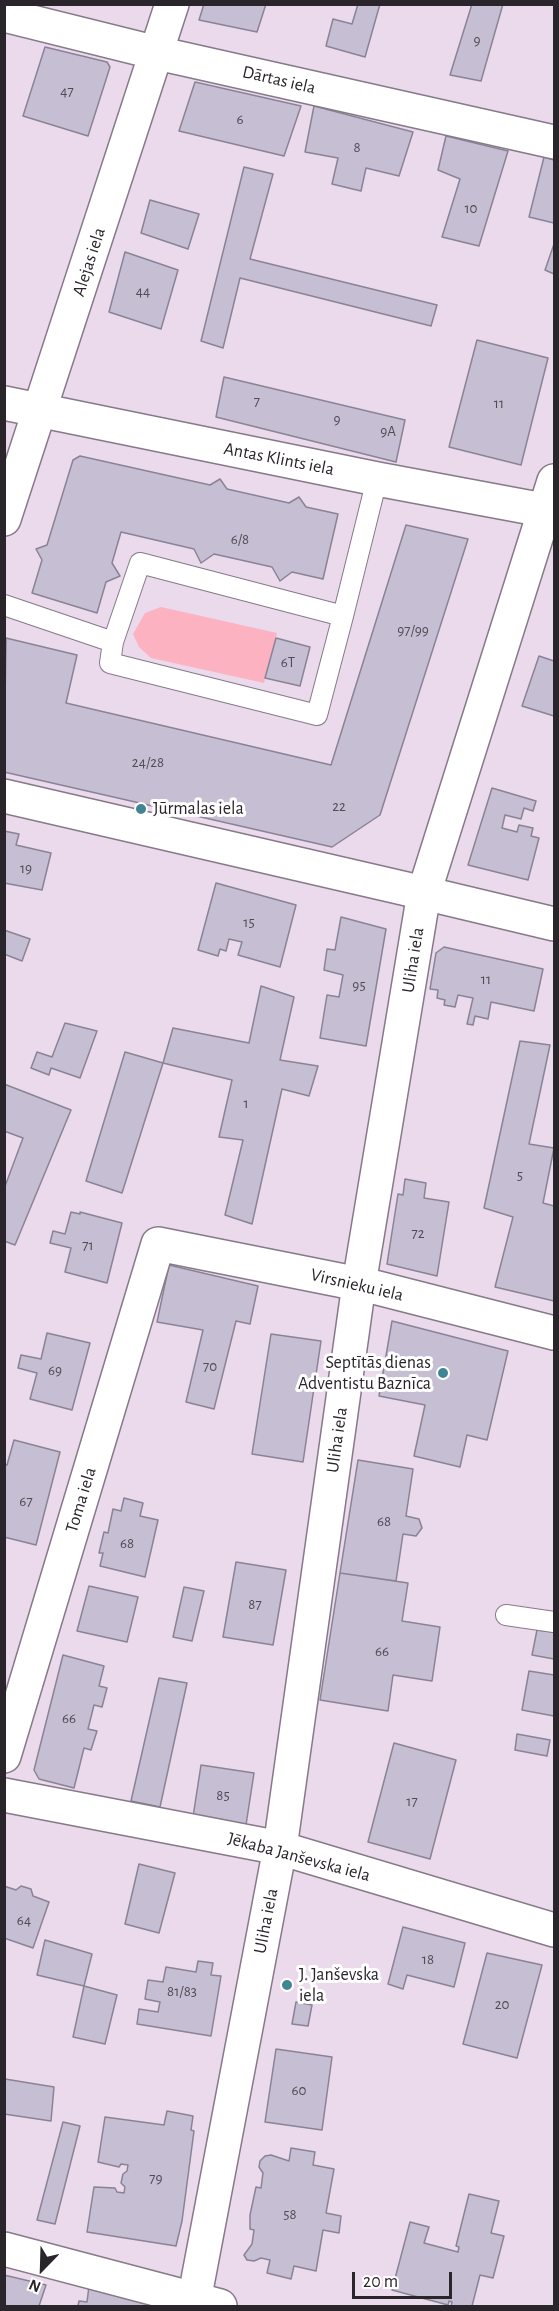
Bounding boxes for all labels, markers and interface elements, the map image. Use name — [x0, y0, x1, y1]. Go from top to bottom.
house number: 9 — [473, 31, 481, 49]
street label: Dārtas iela — [240, 61, 318, 99]
house number: 47 — [60, 82, 74, 100]
house number: 6 — [236, 110, 244, 128]
house number: 8 — [353, 138, 361, 156]
house number: 10 — [464, 199, 478, 217]
street label: Alejas iela — [68, 225, 110, 299]
house number: 44 — [136, 282, 150, 300]
house number: 7 — [254, 392, 260, 410]
house number: 11 — [494, 394, 504, 412]
house number: 9 — [333, 410, 341, 428]
house number: 9A — [380, 422, 396, 440]
street label: Antas Klints iela — [222, 438, 336, 480]
house number: 6/8 — [231, 530, 249, 548]
house number: 97/99 — [397, 621, 429, 639]
house number: 6T — [281, 653, 295, 671]
house number: 24/28 — [132, 753, 164, 771]
house number: 22 — [332, 797, 346, 815]
place label: Jūrmalas iela — [153, 798, 244, 820]
marker: Jūrmalas iela — [134, 802, 148, 816]
house number: 19 — [20, 859, 32, 877]
house number: 15 — [243, 913, 255, 931]
street label: Uliha iela — [397, 926, 429, 994]
house number: 11 — [481, 970, 491, 988]
house number: 95 — [352, 976, 366, 994]
house number: 1 — [243, 1094, 249, 1112]
house number: 5 — [517, 1166, 523, 1184]
house number: 72 — [411, 1224, 425, 1242]
house number: 71 — [82, 1236, 94, 1254]
street label: Virsnieku iela — [308, 1264, 406, 1306]
place label: Septītās dienas Adventistu Baznīca — [298, 1352, 431, 1394]
house number: 70 — [203, 1357, 217, 1375]
house number: 69 — [48, 1361, 62, 1379]
marker: Septītās dienas Adventistu Baznīca — [436, 1366, 450, 1380]
street label: Uliha iela — [322, 1406, 352, 1474]
street label: Toma iela — [61, 1465, 101, 1535]
house number: 67 — [19, 1492, 33, 1510]
house number: 68 — [377, 1512, 391, 1530]
house number: 68 — [120, 1534, 134, 1552]
house number: 87 — [248, 1595, 262, 1613]
house number: 66 — [375, 1642, 389, 1660]
house number: 66 — [62, 1709, 76, 1727]
house number: 85 — [216, 1786, 230, 1804]
house number: 17 — [406, 1792, 418, 1810]
street label: Jēkaba Janševska iela — [225, 1828, 373, 1886]
street label: Uliha iela — [249, 1886, 283, 1956]
house number: 64 — [17, 1911, 31, 1929]
house number: 18 — [422, 1950, 434, 1968]
place label: J. Janševska iela — [299, 1964, 379, 2006]
marker: J. Janševska iela — [280, 1978, 294, 1992]
house number: 81/83 — [167, 1982, 197, 2000]
house number: 20 — [495, 1995, 509, 2013]
house number: 60 — [292, 2081, 306, 2099]
house number: 79 — [149, 2169, 163, 2187]
house number: 58 — [283, 2205, 297, 2223]
north arrow — [12, 2239, 72, 2299]
scale bar — [355, 2260, 456, 2298]
text: 20 m — [363, 2273, 398, 2291]
text: N — [27, 2276, 43, 2295]

